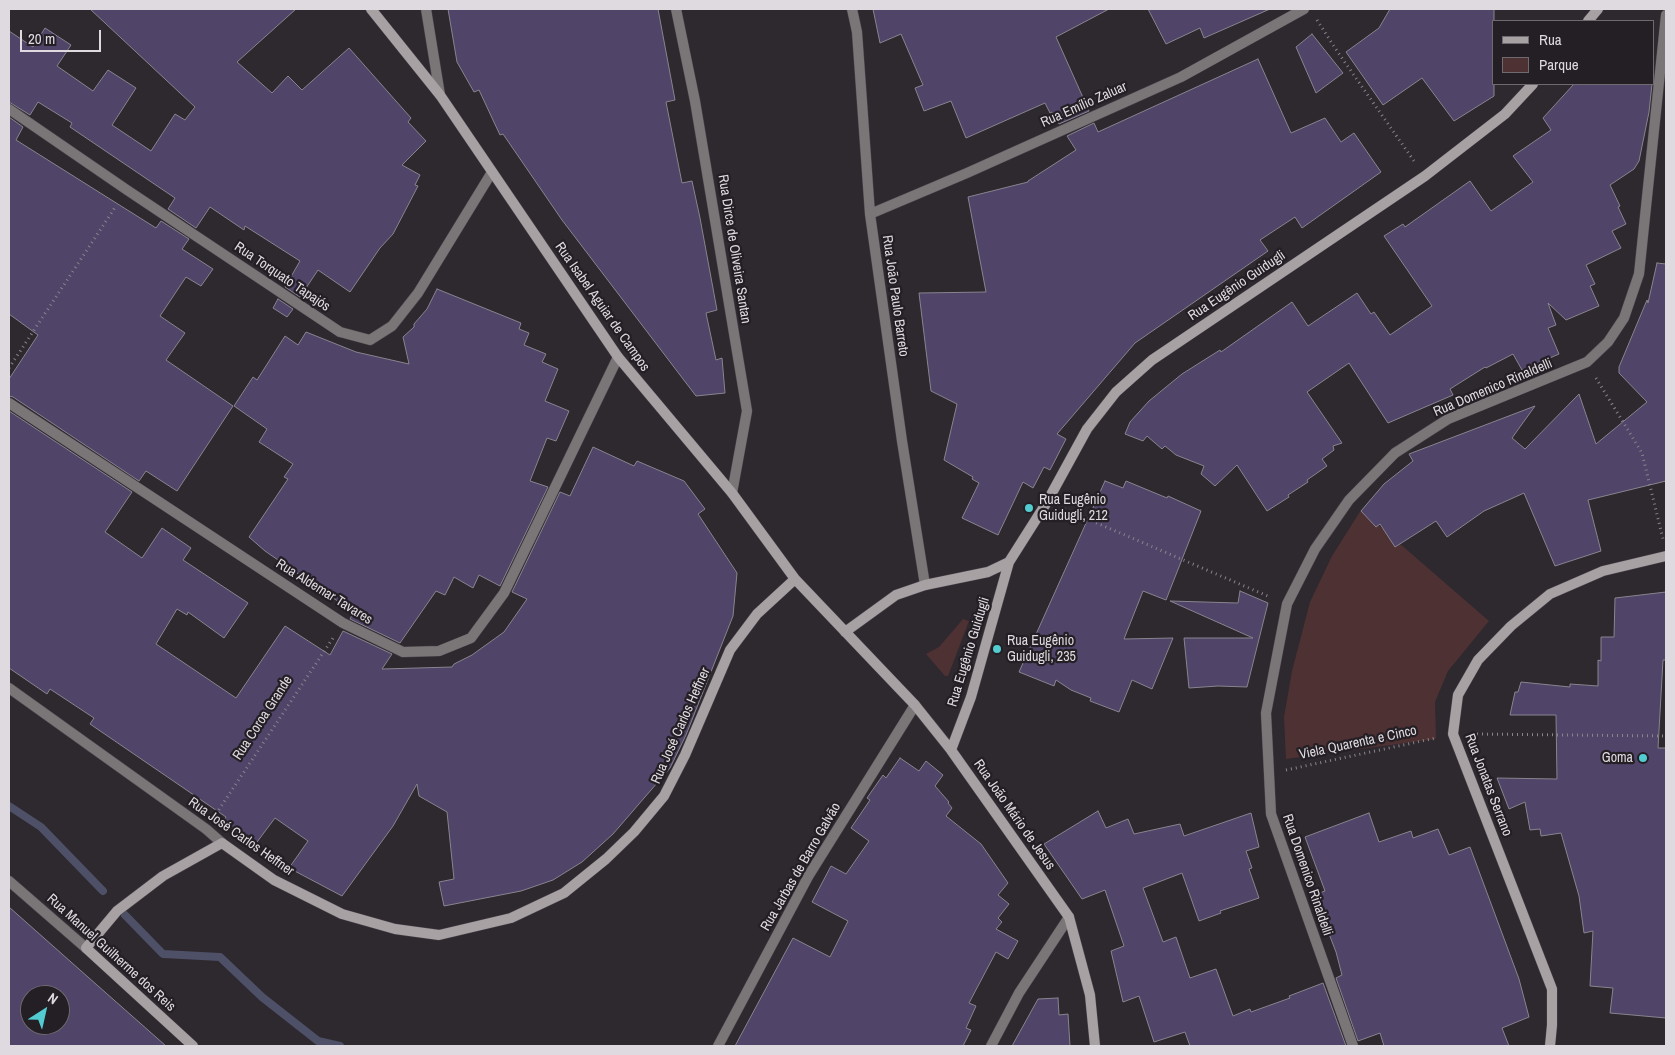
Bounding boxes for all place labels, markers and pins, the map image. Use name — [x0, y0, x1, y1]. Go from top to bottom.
place label: Rua Eugênio Guidugli, 212 — [1039, 492, 1108, 524]
marker: Rua Eugênio Guidugli, 212 — [1023, 502, 1035, 514]
place label: Rua Eugênio Guidugli, 235 — [1007, 633, 1076, 666]
marker: Rua Eugênio Guidugli, 235 — [991, 643, 1003, 655]
place label: Goma — [1602, 750, 1633, 766]
marker: Goma — [1637, 752, 1649, 764]

